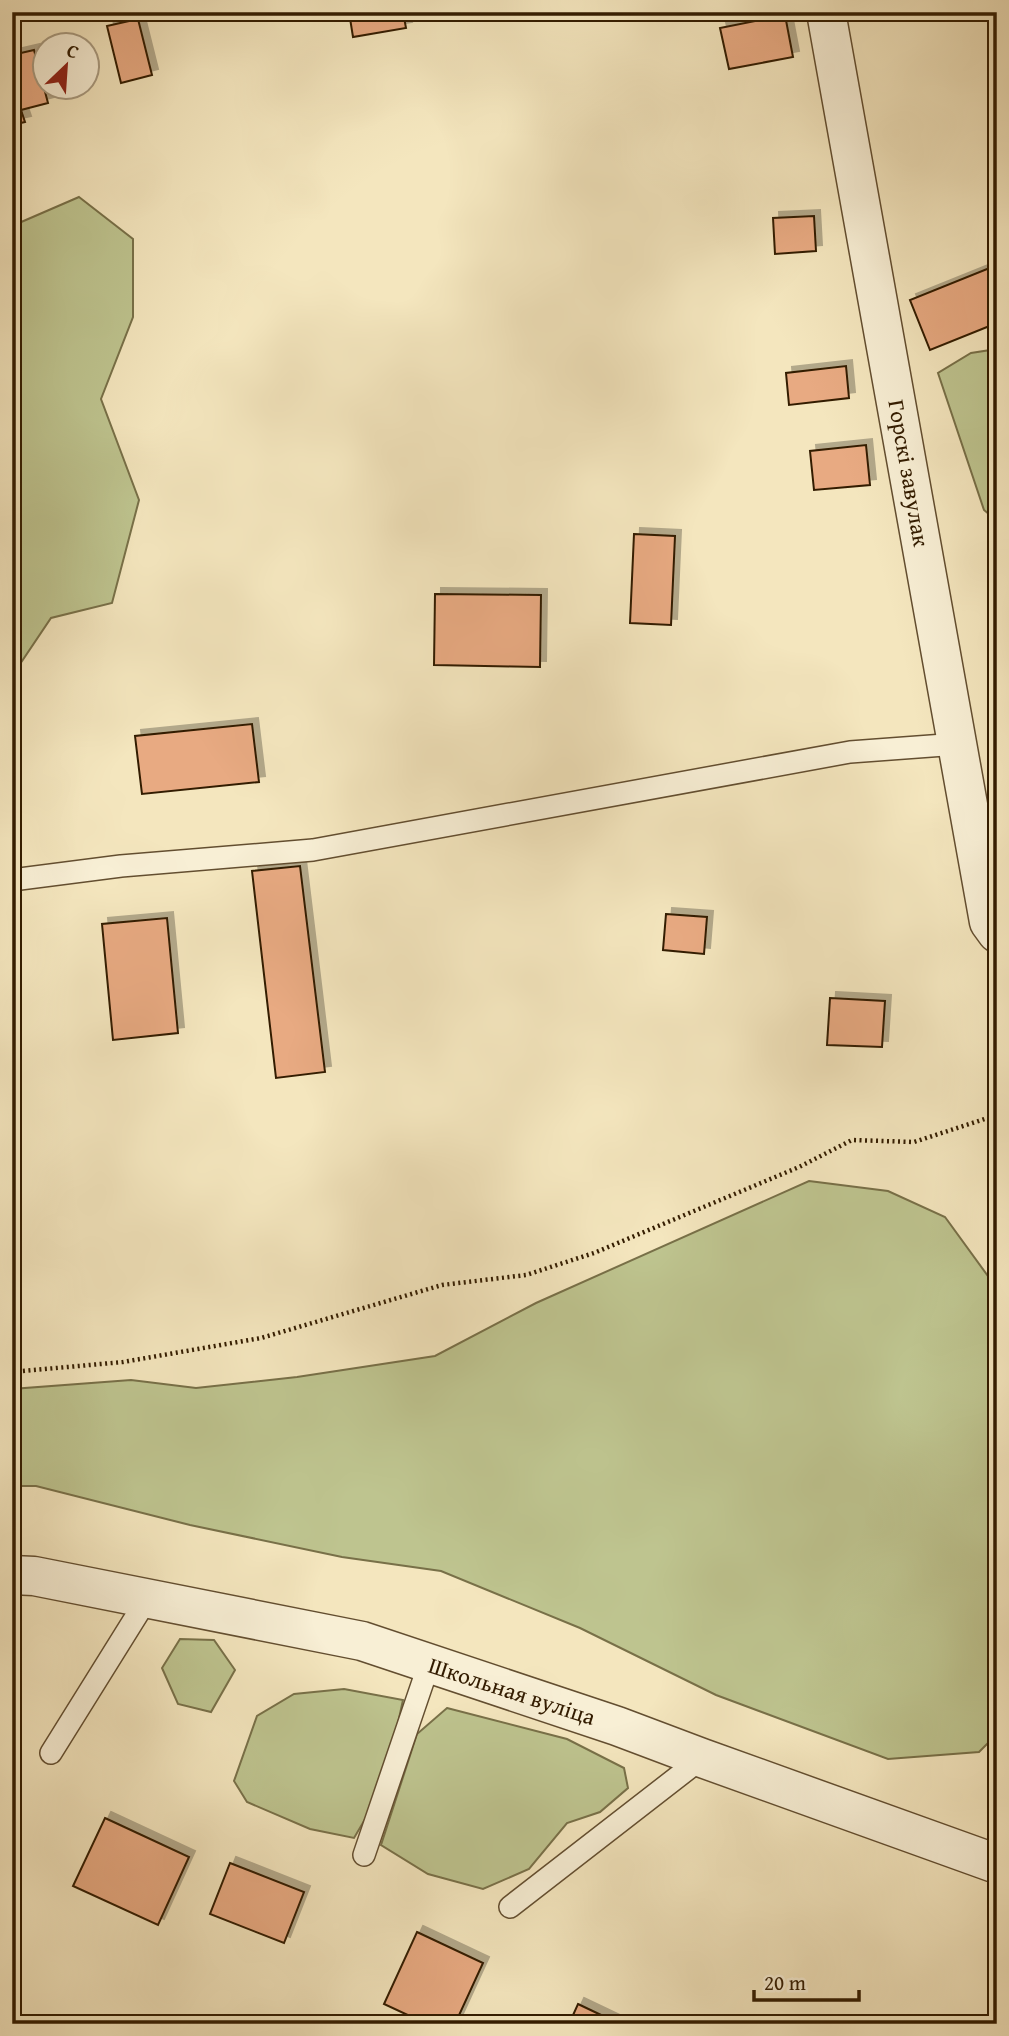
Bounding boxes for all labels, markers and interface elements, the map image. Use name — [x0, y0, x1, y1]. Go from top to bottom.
north arrow — [32, 32, 102, 102]
text: С — [62, 36, 84, 66]
street label: Горскі завулак — [880, 397, 939, 549]
street label: Школьная вуліца — [424, 1648, 600, 1733]
scale bar — [754, 1959, 858, 2003]
text: 20 m — [764, 1967, 806, 1998]

